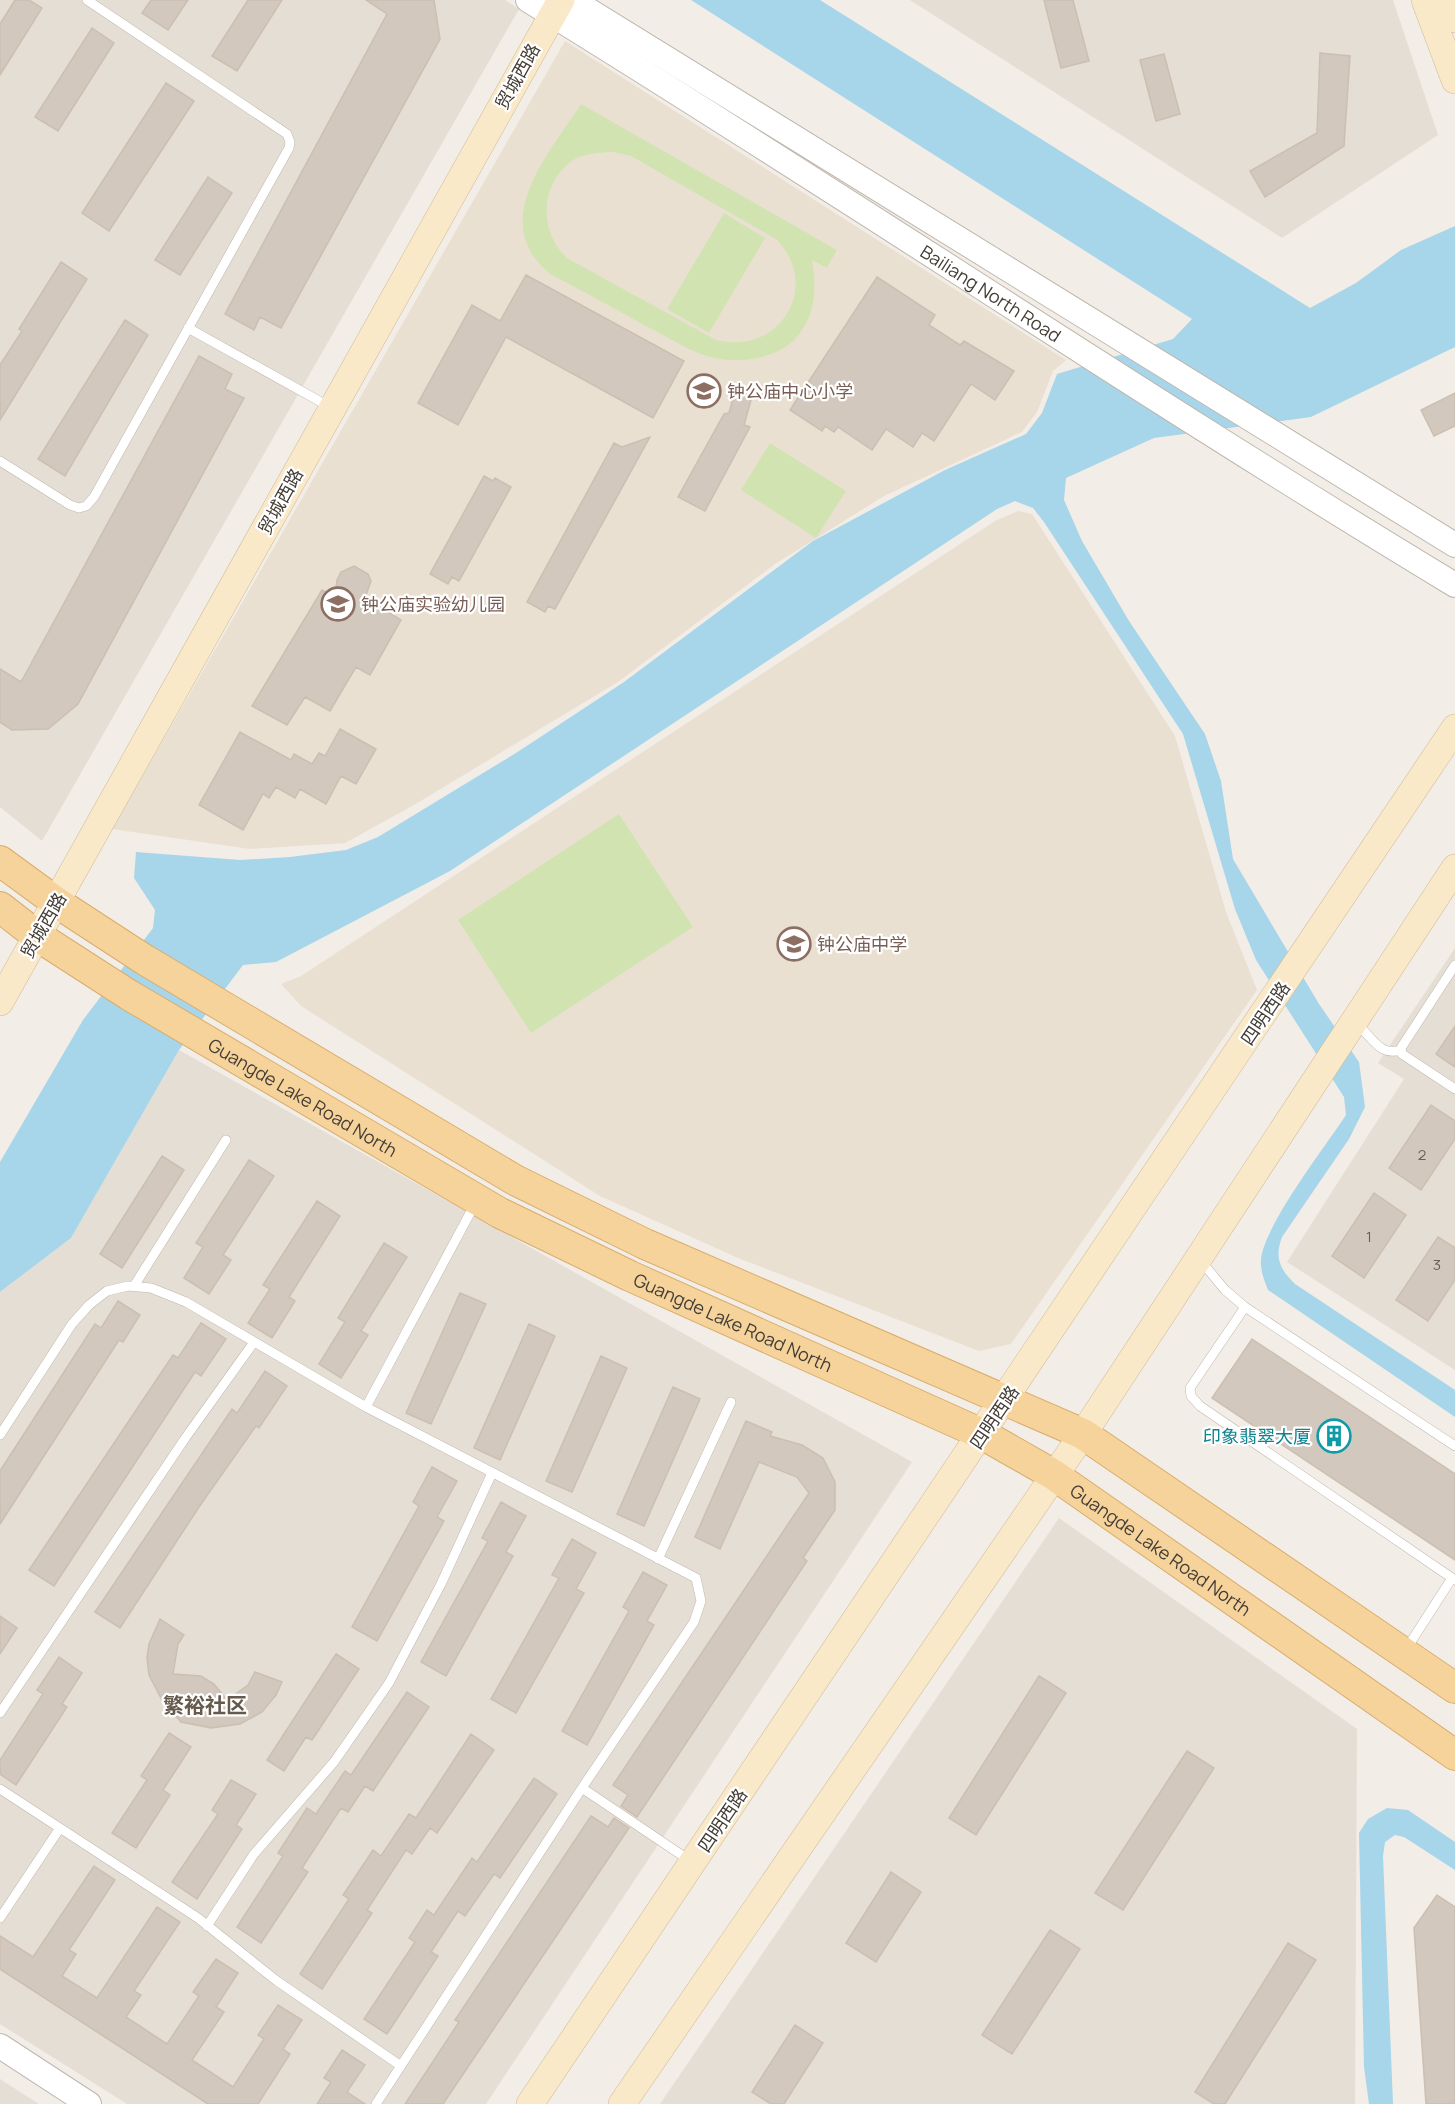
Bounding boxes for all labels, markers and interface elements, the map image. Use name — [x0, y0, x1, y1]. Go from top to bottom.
street label: 贸城西路 — [489, 39, 545, 113]
street label: Bailiang North Road — [916, 239, 1066, 347]
school or university icon: 钟公庙中心小学 — [686, 373, 722, 409]
place label: 钟公庙中心小学 — [727, 379, 853, 403]
street label: 贸城西路 — [252, 464, 308, 538]
school or university icon: 钟公庙实验幼儿园 — [320, 586, 356, 622]
place label: 钟公庙实验幼儿园 — [361, 592, 505, 616]
street label: 贸城西路 — [15, 888, 71, 962]
school or university icon: 钟公庙中学 — [776, 926, 812, 962]
place label: 钟公庙中学 — [817, 932, 907, 956]
street label: 四明西路 — [1235, 976, 1295, 1050]
street label: Guangde Lake Road North — [204, 1032, 402, 1162]
house number: 2 — [1418, 1144, 1426, 1165]
house number: 1 — [1366, 1226, 1372, 1247]
house number: 3 — [1433, 1254, 1441, 1275]
street label: Guangde Lake Road North — [630, 1267, 836, 1377]
street label: 四明西路 — [964, 1380, 1024, 1454]
building icon: 印象翡翠大厦 — [1316, 1418, 1352, 1454]
place label: 印象翡翠大厦 — [1203, 1424, 1311, 1448]
street label: Guangde Lake Road North — [1066, 1478, 1256, 1621]
district label: 繁裕社区 — [163, 1691, 247, 1719]
street label: 四明西路 — [692, 1783, 752, 1857]

